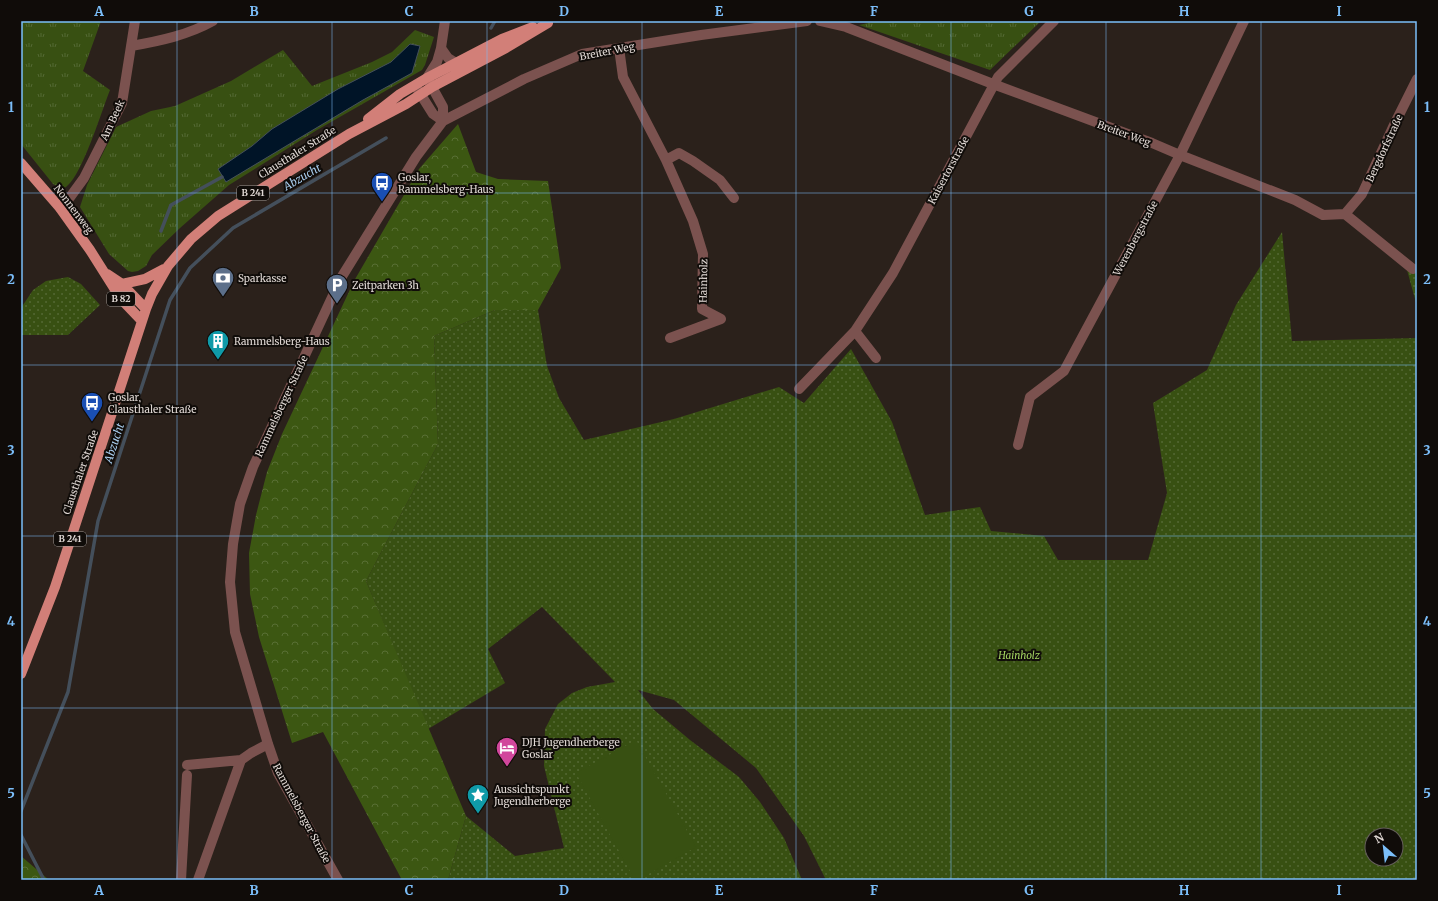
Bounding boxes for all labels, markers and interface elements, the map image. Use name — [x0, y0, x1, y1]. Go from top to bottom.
text: A — [93, 3, 104, 20]
text: B — [249, 3, 259, 20]
text: C — [405, 3, 414, 20]
text: D — [559, 3, 569, 20]
text: E — [715, 3, 724, 20]
text: F — [870, 3, 878, 20]
text: G — [1024, 3, 1034, 20]
text: H — [1179, 3, 1190, 20]
text: I — [1336, 3, 1342, 20]
street label: Breiter Weg — [578, 40, 636, 63]
street label: Am Beek — [97, 97, 128, 143]
text: 1 — [8, 99, 14, 116]
text: 1 — [1424, 99, 1430, 116]
street label: Bergdorfstraße — [1363, 112, 1406, 184]
street label: Breiter Weg — [1095, 118, 1152, 149]
street label: Clausthaler Straße — [256, 123, 338, 181]
street label: Kaisertorstraße — [925, 134, 972, 206]
water label: Abzucht — [280, 161, 323, 194]
bus stop icon: Goslar, Rammelsberg-Haus — [369, 170, 395, 203]
place label: Goslar, Rammelsberg-Haus — [398, 171, 494, 196]
street label: Nonnenweg — [51, 182, 96, 236]
road number: B 241 — [237, 186, 269, 200]
street label: Werenbergstraße — [1110, 199, 1161, 279]
street label: Hainholz — [697, 258, 710, 303]
bank icon: Sparkasse — [210, 265, 236, 298]
text: 2 — [7, 271, 15, 288]
text: 2 — [1423, 271, 1431, 288]
place label: Sparkasse — [238, 272, 286, 285]
parking icon: Zeitparken 3h — [324, 272, 350, 305]
place label: Zeitparken 3h — [352, 279, 419, 292]
road number: B 82 — [107, 292, 135, 306]
building icon: Rammelsberg-Haus — [205, 328, 231, 361]
place label: Rammelsberg-Haus — [234, 335, 330, 348]
street label: Rammelsberger Straße — [252, 353, 311, 459]
bus stop icon: Goslar, Clausthaler Straße — [79, 390, 105, 423]
place label: Goslar, Clausthaler Straße — [108, 391, 197, 416]
water label: Abzucht — [101, 421, 127, 466]
street label: Clausthaler Straße — [60, 428, 101, 516]
text: 3 — [7, 442, 15, 459]
text: 3 — [1423, 442, 1431, 459]
road number: B 241 — [54, 532, 86, 546]
text: 4 — [7, 613, 16, 630]
text: 4 — [1423, 613, 1432, 630]
park label: Hainholz — [997, 649, 1041, 662]
hotel icon: DJH Jugendherberge Goslar — [494, 735, 520, 768]
place label: DJH Jugendherberge Goslar — [522, 736, 620, 761]
street label: Rammelsberger Straße — [270, 761, 333, 865]
place icon: Aussichtspunkt Jugendherberge — [465, 782, 491, 815]
place label: Aussichtspunkt Jugendherberge — [493, 783, 570, 808]
text: 5 — [7, 785, 15, 802]
text: 5 — [1423, 785, 1431, 802]
north arrow — [1364, 827, 1404, 867]
text: N — [1372, 830, 1387, 846]
text: A — [93, 882, 104, 899]
text: B — [249, 882, 259, 899]
text: C — [405, 882, 414, 899]
text: D — [559, 882, 569, 899]
text: E — [715, 882, 724, 899]
text: F — [870, 882, 878, 899]
text: G — [1024, 882, 1034, 899]
text: H — [1179, 882, 1190, 899]
text: I — [1336, 882, 1342, 899]

